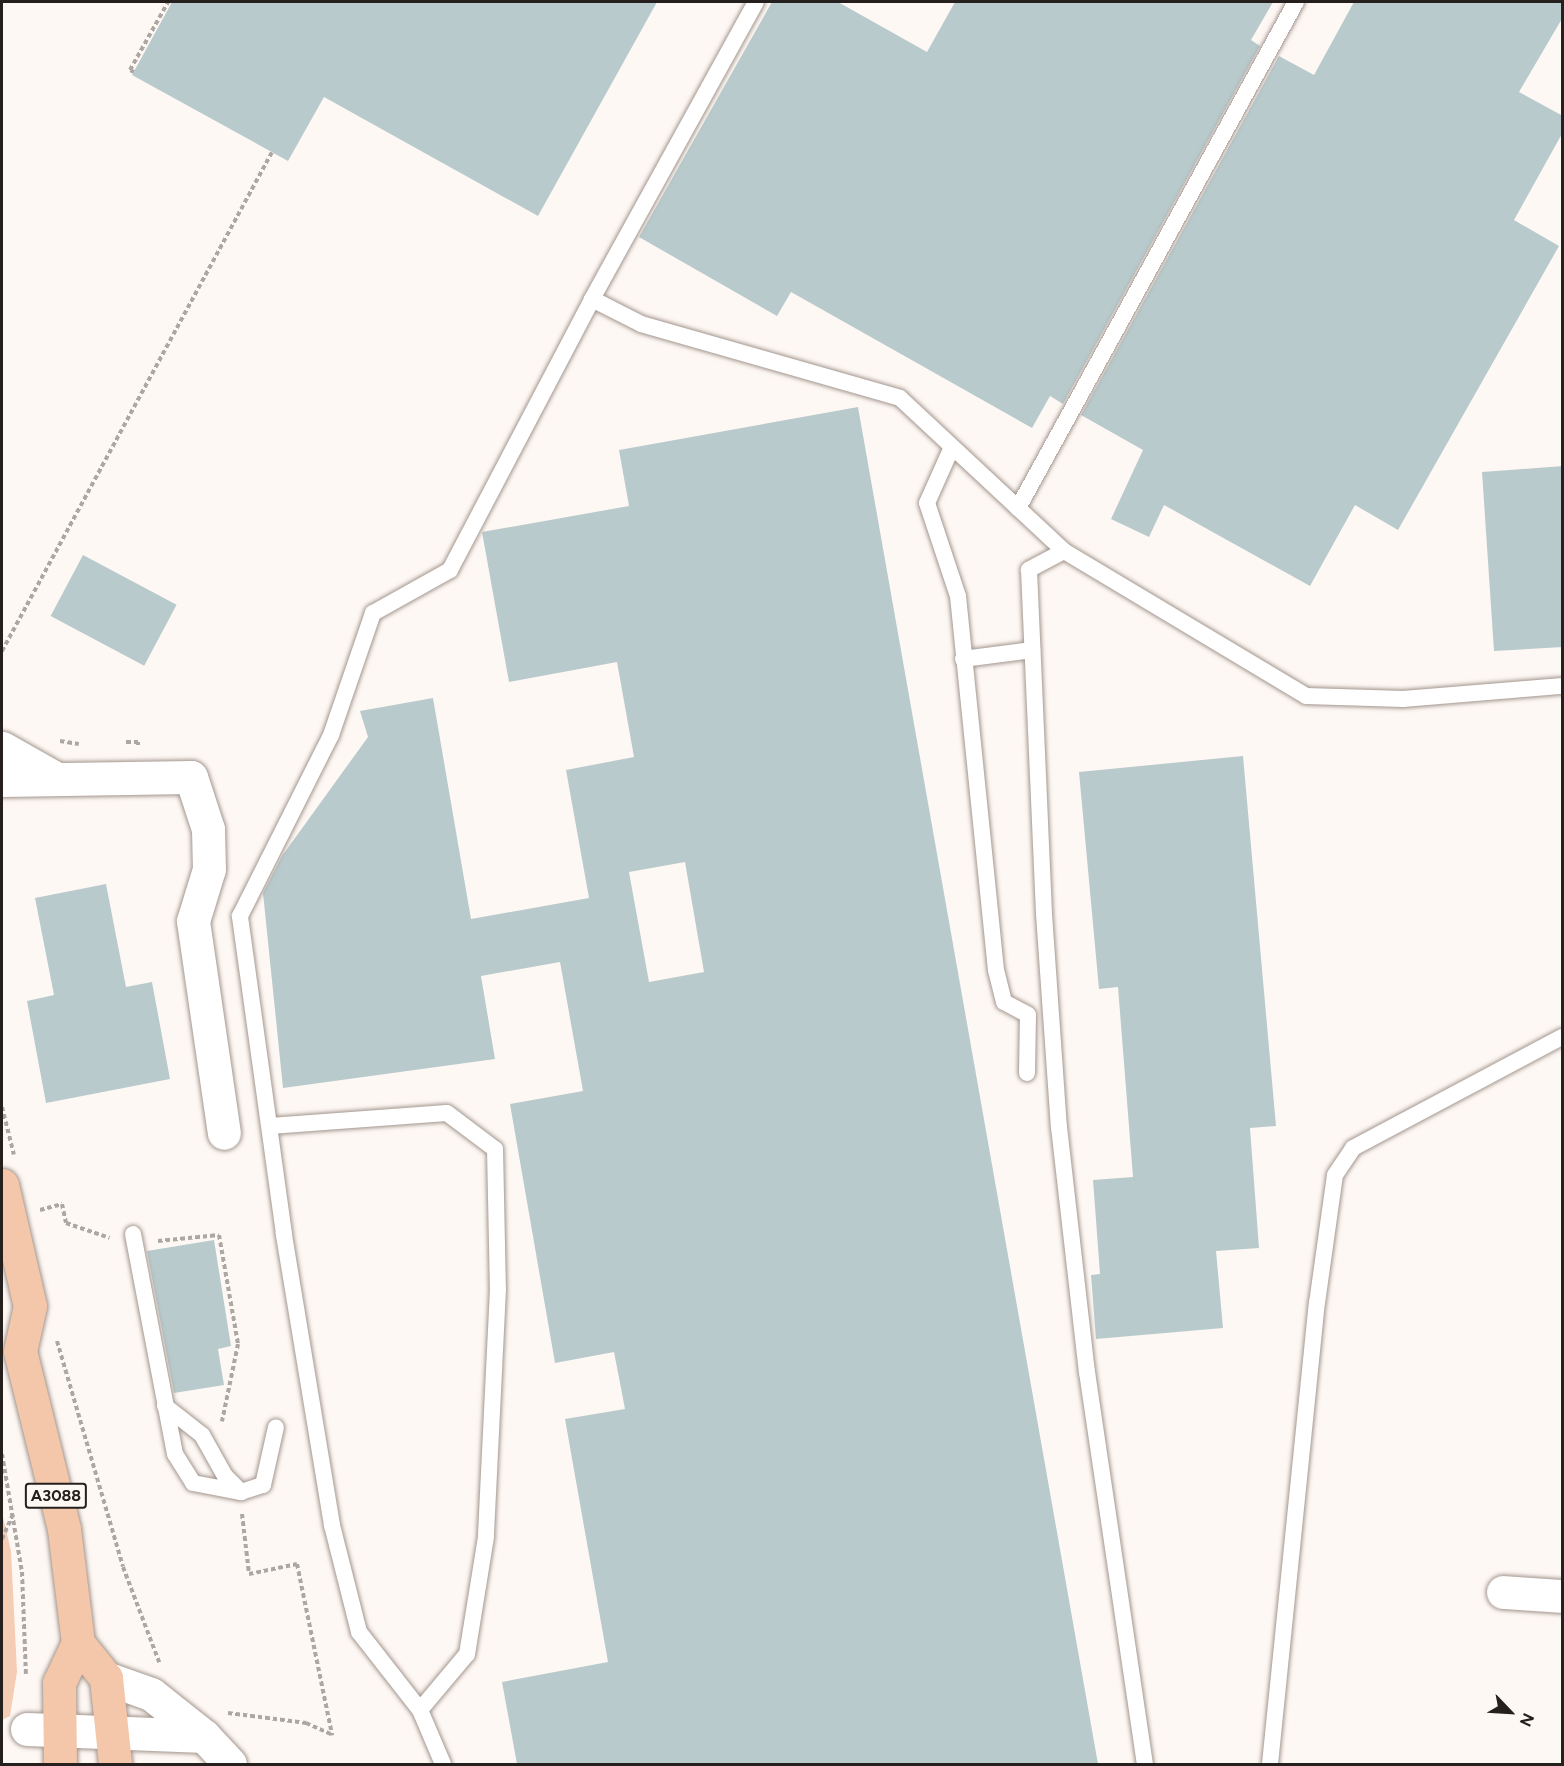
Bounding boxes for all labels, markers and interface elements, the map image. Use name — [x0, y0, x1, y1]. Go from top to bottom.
road number: A3088 — [25, 1483, 88, 1509]
north arrow — [1480, 1682, 1540, 1742]
text: N — [1516, 1710, 1538, 1729]

